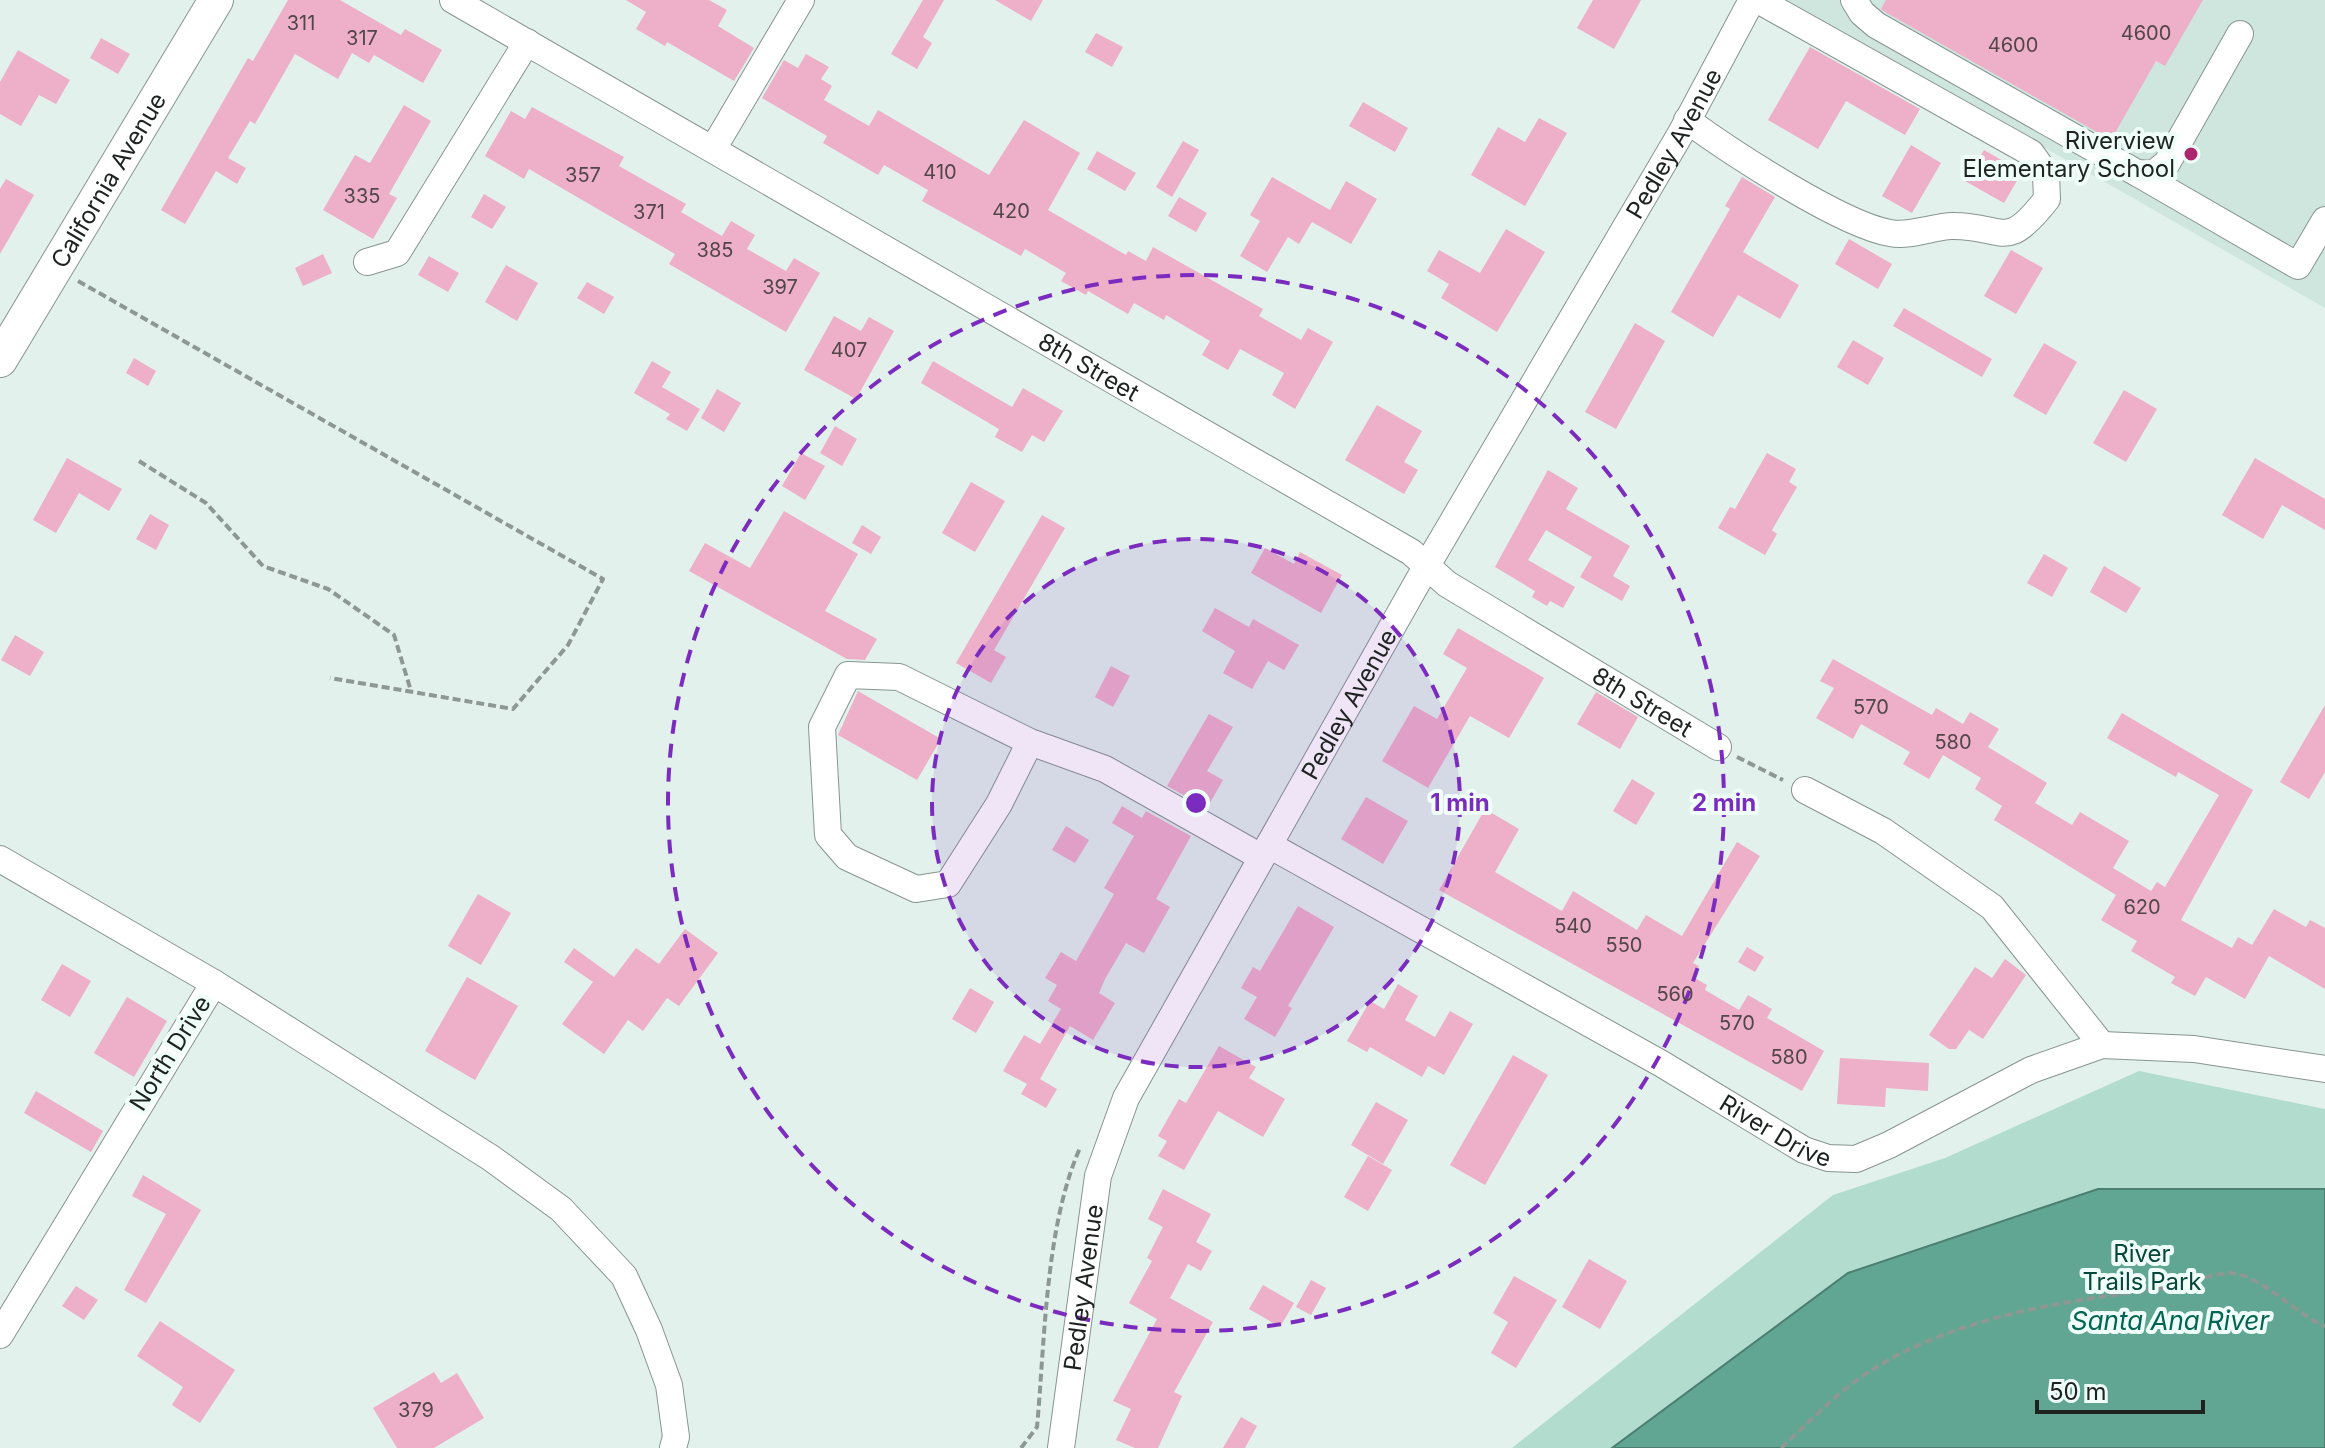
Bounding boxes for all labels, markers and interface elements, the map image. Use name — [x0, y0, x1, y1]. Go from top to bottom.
house number: 311 — [287, 11, 315, 35]
house number: 4600 — [2121, 21, 2171, 45]
house number: 317 — [346, 26, 378, 50]
house number: 4600 — [1988, 33, 2038, 57]
street label: Pedley Avenue — [1620, 63, 1727, 224]
street label: California Avenue — [44, 87, 172, 273]
place label: Riverview Elementary School — [1963, 126, 2175, 183]
marker: Riverview Elementary School — [2182, 145, 2200, 163]
house number: 410 — [923, 160, 957, 184]
house number: 357 — [565, 163, 601, 187]
house number: 335 — [344, 184, 380, 208]
house number: 420 — [992, 199, 1030, 223]
house number: 371 — [633, 200, 665, 224]
house number: 385 — [697, 238, 733, 262]
house number: 397 — [762, 275, 798, 299]
street label: 8th Street — [1033, 326, 1145, 407]
house number: 407 — [831, 338, 867, 362]
street label: Pedley Avenue — [1295, 624, 1403, 784]
street label: 8th Street — [1587, 660, 1698, 743]
house number: 570 — [1853, 695, 1889, 719]
house number: 580 — [1934, 730, 1972, 754]
text: 1 min — [1430, 788, 1490, 817]
text: 2 min — [1692, 788, 1756, 817]
centre of rings — [1182, 789, 1210, 817]
house number: 620 — [2123, 895, 2161, 919]
house number: 540 — [1554, 914, 1592, 938]
house number: 550 — [1606, 933, 1642, 957]
house number: 560 — [1656, 982, 1694, 1006]
street label: North Drive — [123, 990, 217, 1116]
house number: 570 — [1719, 1011, 1755, 1035]
house number: 580 — [1770, 1045, 1808, 1069]
street label: River Drive — [1715, 1088, 1835, 1173]
street label: Pedley Avenue — [1057, 1202, 1109, 1373]
park label: River Trails Park — [2082, 1239, 2202, 1296]
water label: Santa Ana River — [2071, 1305, 2270, 1336]
scale bar — [2037, 1364, 2203, 1414]
text: 50 m — [2049, 1377, 2107, 1406]
house number: 379 — [398, 1398, 434, 1422]

